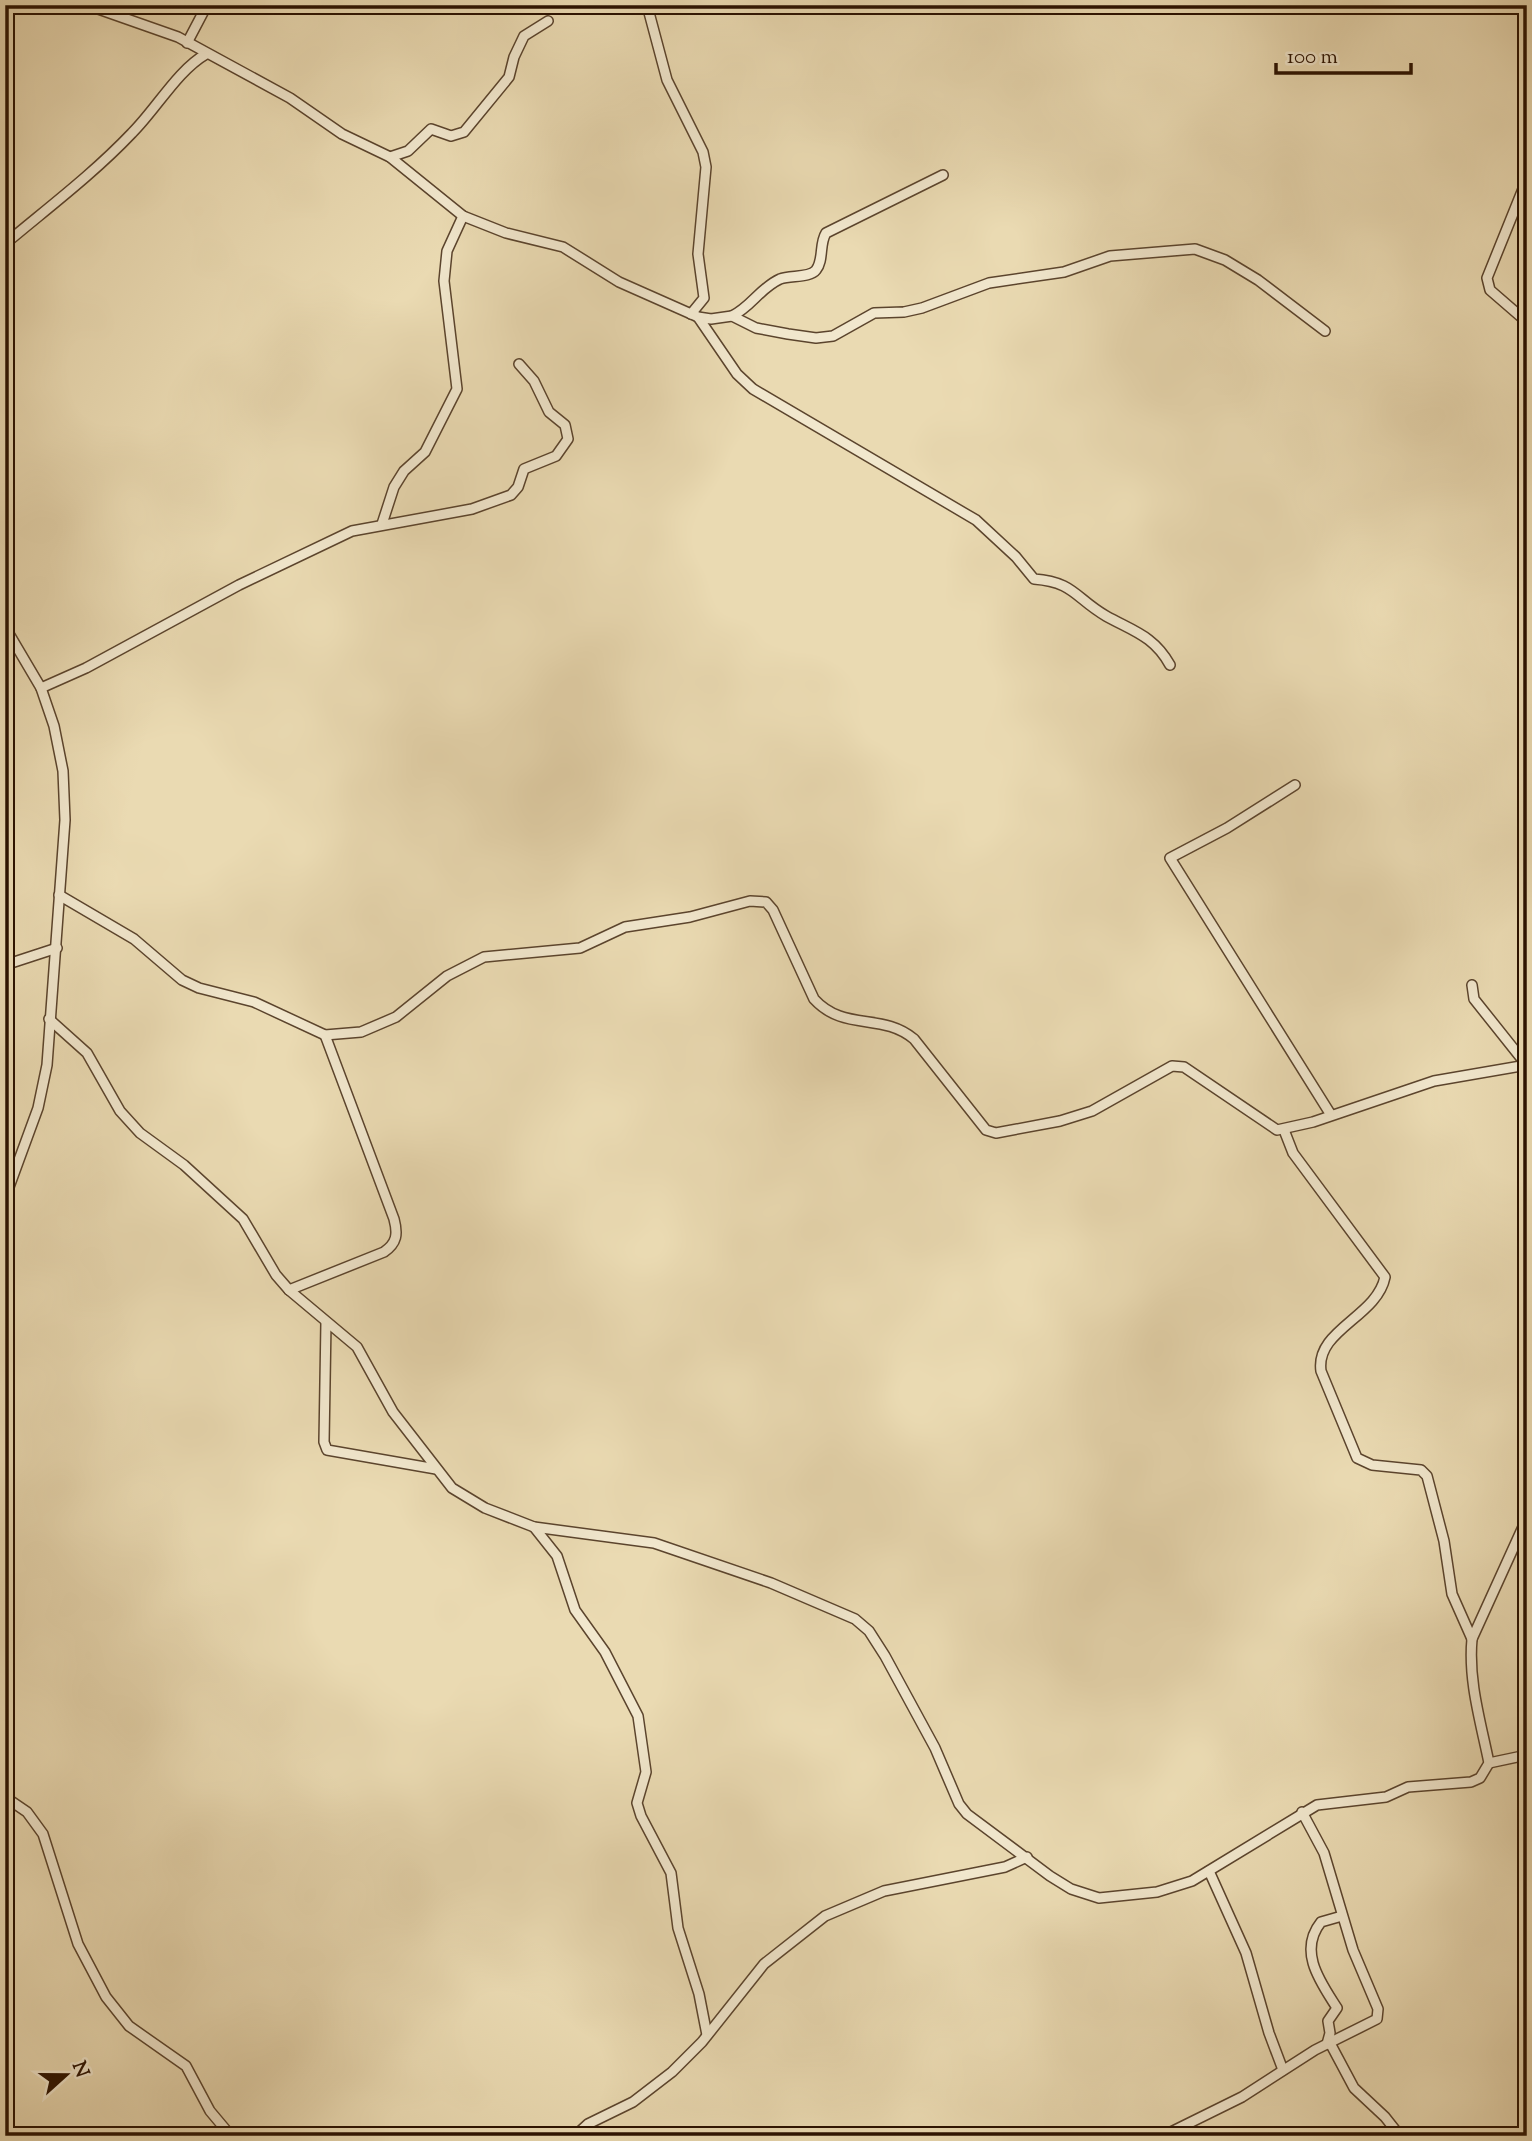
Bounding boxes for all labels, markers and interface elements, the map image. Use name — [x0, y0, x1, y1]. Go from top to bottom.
scale bar — [1276, 32, 1411, 76]
text: 100 m — [1287, 43, 1338, 73]
north arrow — [32, 2039, 102, 2110]
text: N — [64, 2058, 95, 2082]

